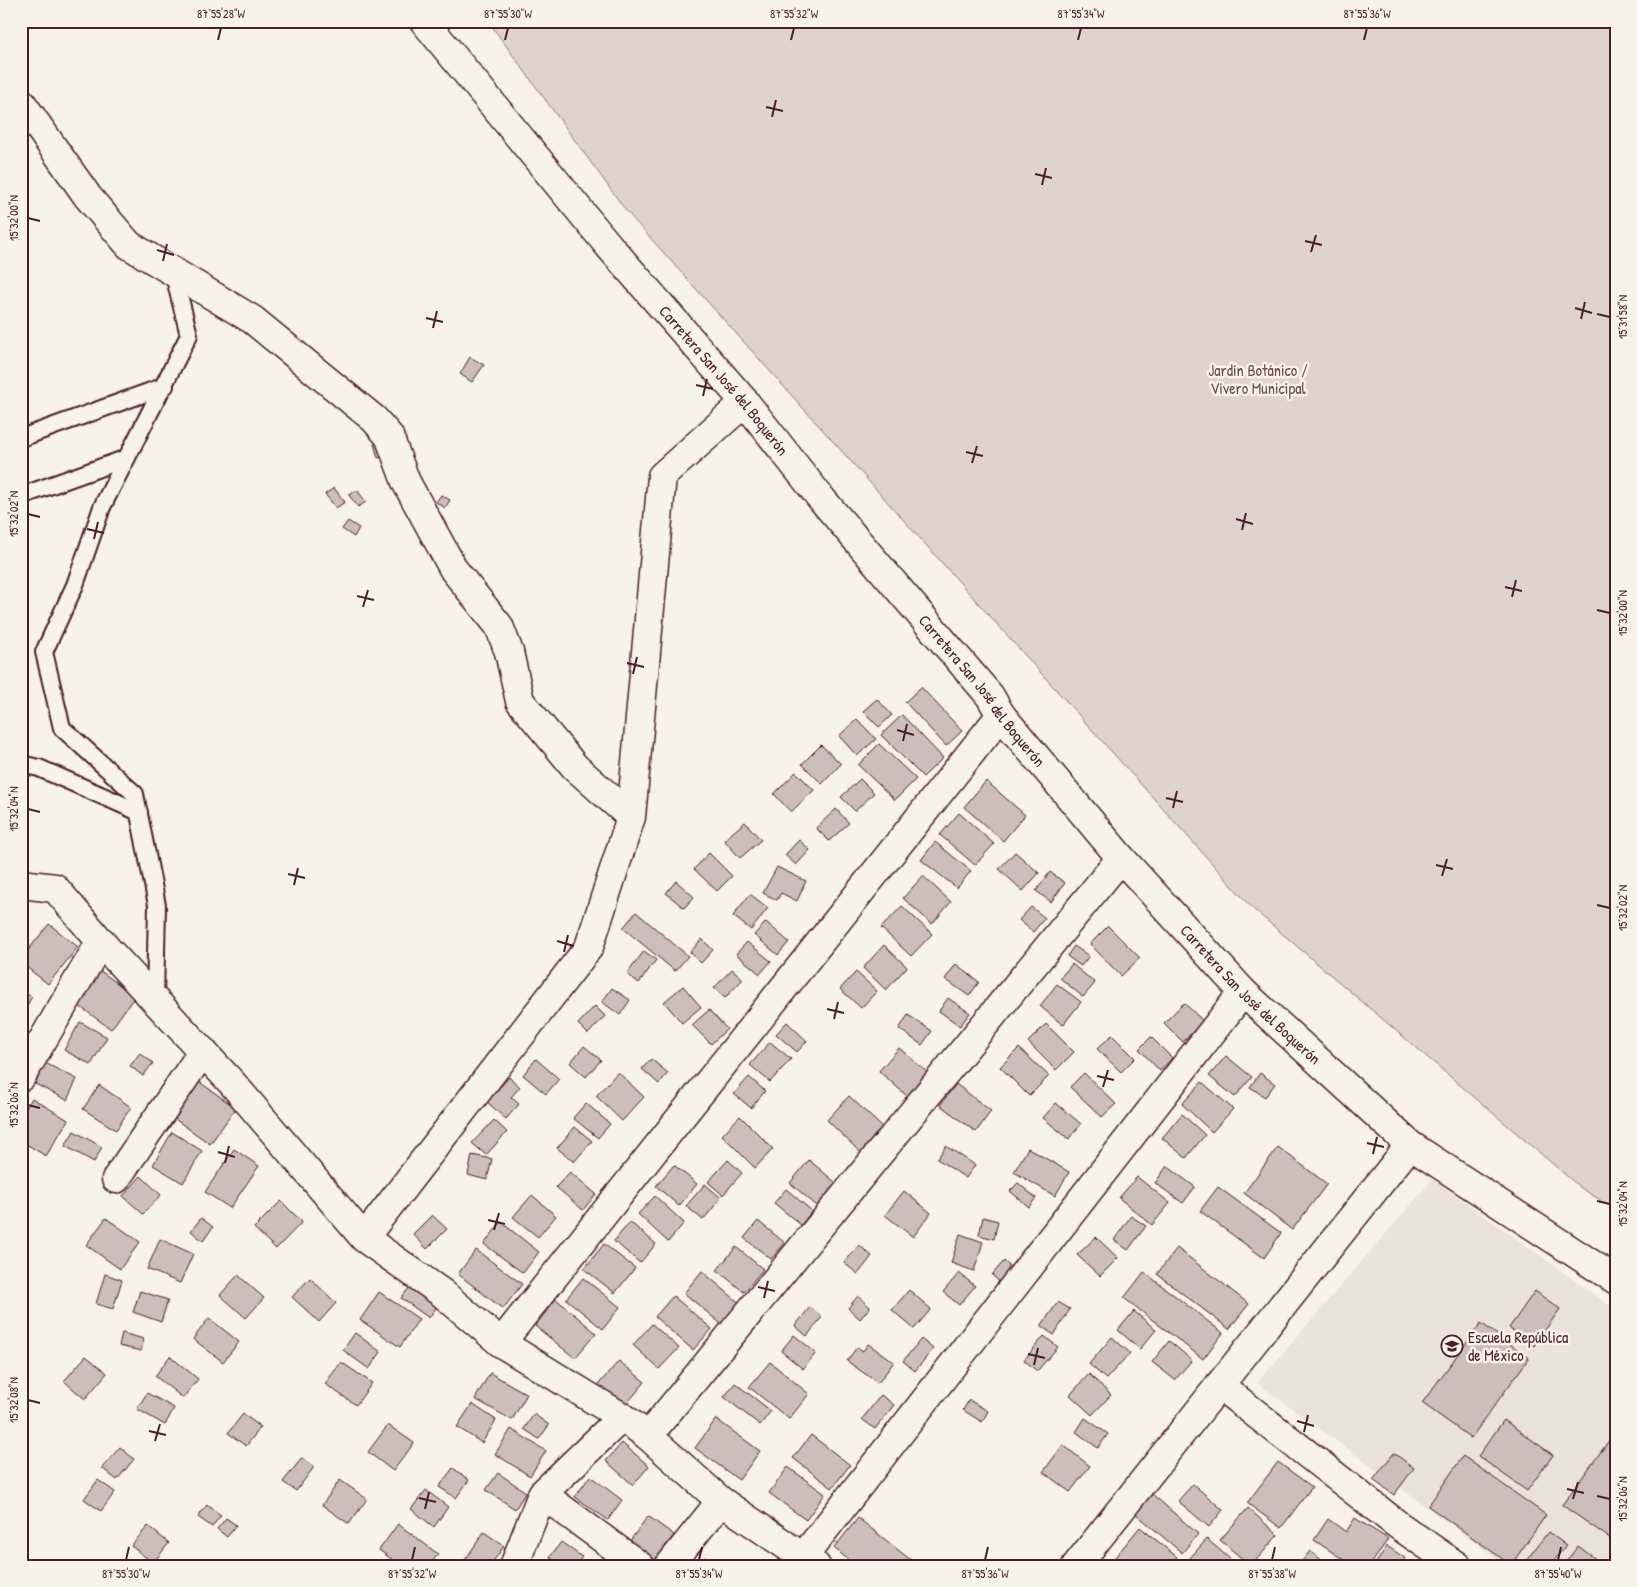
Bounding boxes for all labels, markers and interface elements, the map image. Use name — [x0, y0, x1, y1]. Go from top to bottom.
text: 87°55'28"W — [197, 5, 246, 22]
text: 87°55'30"W — [484, 5, 533, 22]
text: 87°55'32"W — [770, 5, 819, 22]
text: 87°55'34"W — [1058, 5, 1105, 22]
text: 87°55'36"W — [1343, 5, 1391, 22]
text: 15°32'00"N — [5, 195, 22, 241]
text: 15°31'58"N — [1614, 295, 1631, 339]
street label: Carretera San José del Boquerón — [654, 300, 794, 460]
park label: Jardín Botánico / Vivero Municipal — [1208, 359, 1308, 399]
text: 15°32'02"N — [5, 491, 22, 537]
text: 15°32'00"N — [1614, 590, 1631, 636]
street label: Carretera San José del Boquerón — [914, 610, 1051, 771]
text: 15°32'04"N — [5, 786, 22, 832]
text: 15°32'02"N — [1614, 885, 1631, 931]
street label: Carretera San José del Boquerón — [1176, 920, 1326, 1069]
text: 15°32'06"N — [5, 1082, 22, 1128]
text: 15°32'04"N — [1614, 1181, 1631, 1227]
place label: Escuela República de México — [1468, 1326, 1568, 1366]
school or university icon: Escuela República de México — [1440, 1334, 1464, 1358]
text: 15°32'08"N — [5, 1377, 22, 1423]
text: 15°32'06"N — [1614, 1476, 1631, 1522]
text: 87°55'30"W — [102, 1565, 151, 1582]
text: 87°55'32"W — [388, 1565, 437, 1582]
text: 87°55'34"W — [676, 1565, 723, 1582]
text: 87°55'36"W — [961, 1565, 1009, 1582]
text: 87°55'38"W — [1248, 1565, 1296, 1582]
text: 87°55'40"W — [1535, 1565, 1582, 1582]

